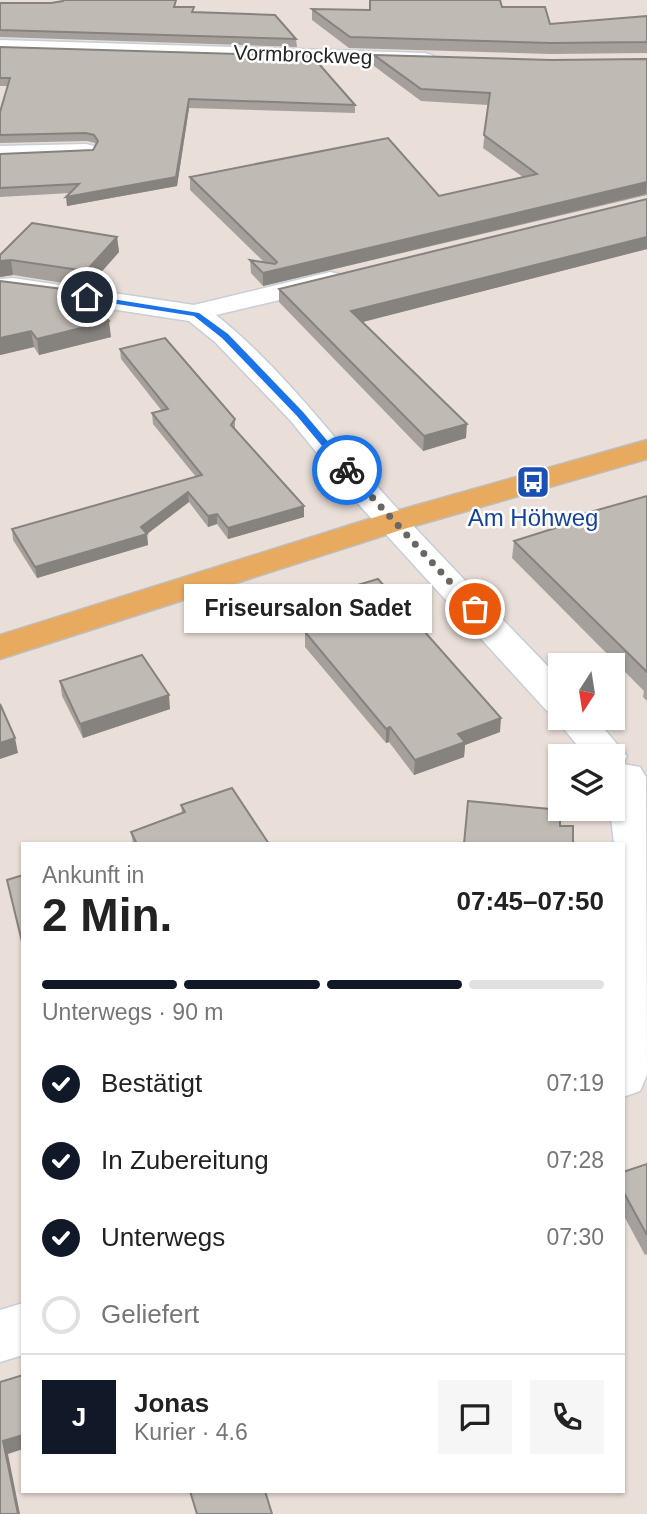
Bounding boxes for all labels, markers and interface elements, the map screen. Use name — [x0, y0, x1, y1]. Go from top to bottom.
street label: Vormbrockweg — [233, 41, 373, 68]
pin — [57, 267, 117, 327]
icon: home — [68, 278, 106, 316]
courier — [312, 435, 382, 505]
icon: bike — [328, 451, 366, 489]
bus stop icon: Am Höhweg — [514, 463, 552, 501]
place label: Am Höhweg — [468, 504, 598, 531]
pin — [445, 579, 505, 639]
callout: Friseursalon Sadet — [185, 584, 433, 634]
icon: bag — [456, 590, 494, 628]
text: Friseursalon Sadet — [204, 595, 412, 621]
north arrow — [548, 653, 625, 730]
map controls — [548, 653, 625, 821]
button: layers — [548, 744, 625, 821]
text: Ankunft in — [42, 862, 144, 888]
text: 07:45–07:50 — [457, 886, 604, 916]
text: 2 Min. — [42, 889, 172, 941]
text: Unterwegs · 90 m — [42, 999, 224, 1025]
icon: check — [42, 1065, 80, 1103]
text: Bestätigt — [101, 1068, 202, 1098]
text: 07:19 — [546, 1070, 604, 1096]
icon: check — [42, 1142, 80, 1180]
text: In Zubereitung — [101, 1145, 269, 1175]
text: 07:28 — [546, 1147, 604, 1173]
icon: check — [42, 1219, 80, 1257]
text: Unterwegs — [101, 1222, 225, 1252]
text: 07:30 — [546, 1224, 604, 1250]
text: Geliefert — [101, 1299, 199, 1329]
button: chat — [438, 1380, 512, 1454]
button: phone — [530, 1380, 604, 1454]
text: Jonas — [134, 1388, 209, 1418]
text: J — [72, 1402, 86, 1432]
text: Kurier · 4.6 — [134, 1419, 248, 1445]

